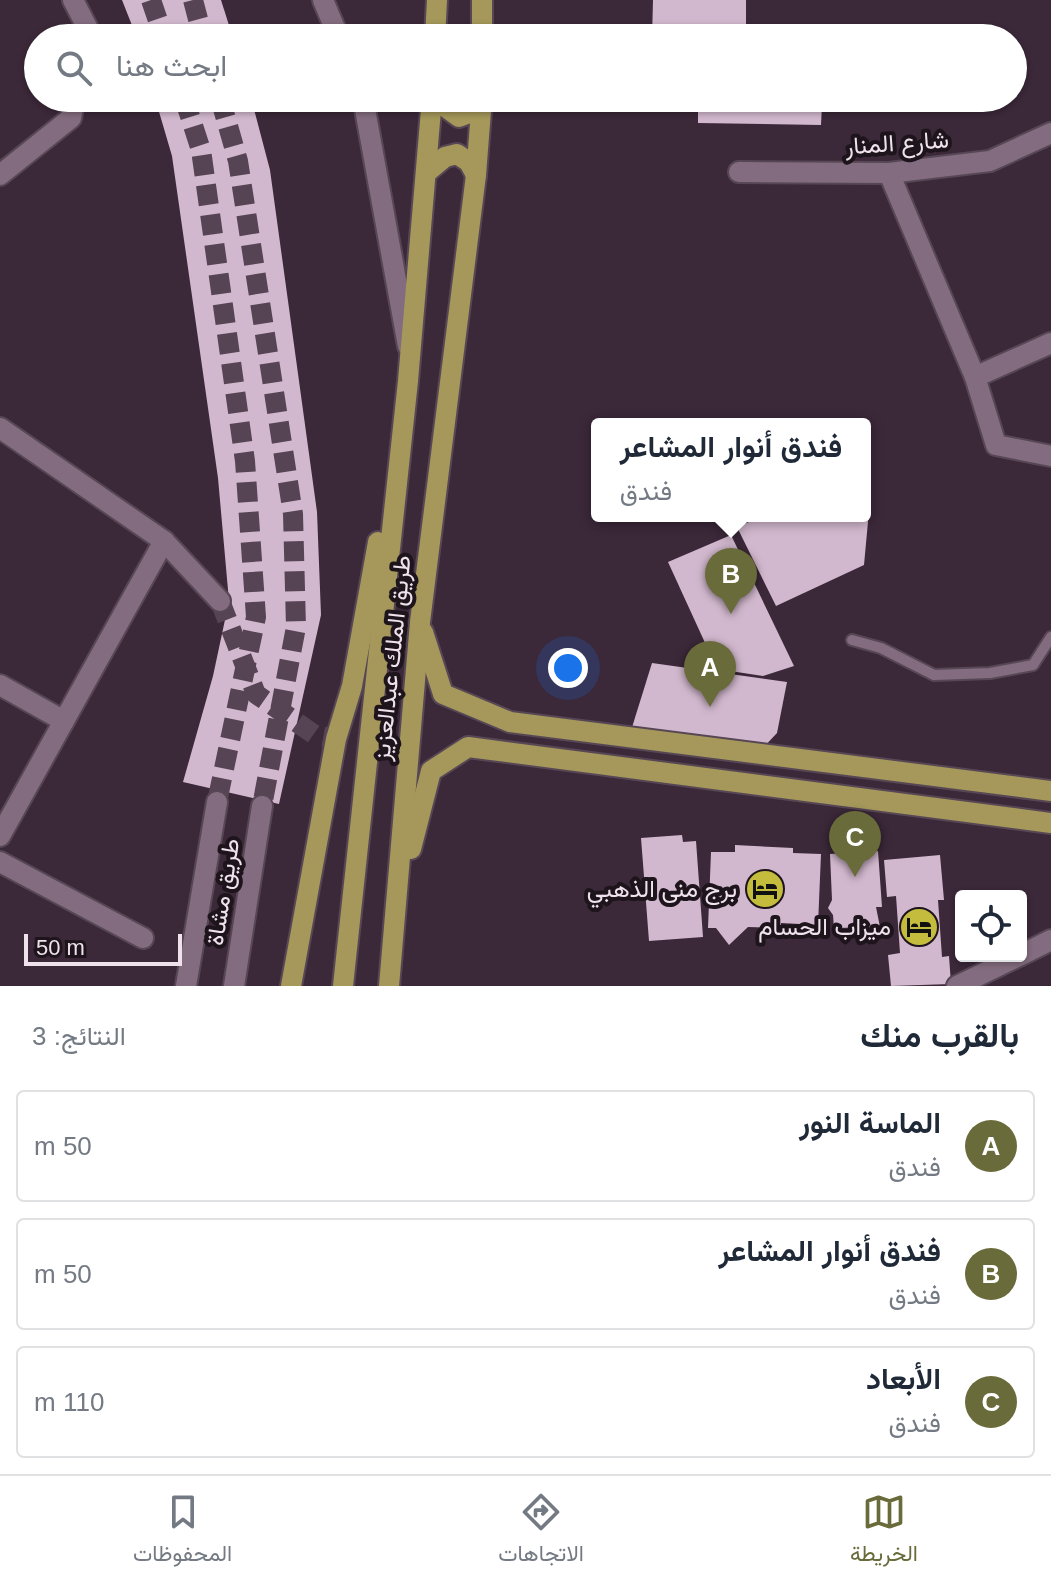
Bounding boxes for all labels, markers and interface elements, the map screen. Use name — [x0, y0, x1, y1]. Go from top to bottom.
search box — [24, 24, 1027, 112]
icon: search — [52, 46, 96, 90]
text: ابحث هنا — [116, 49, 227, 82]
street label: شارع المنار — [843, 125, 950, 163]
popup — [591, 418, 871, 522]
text: فندق أنوار المشاعر — [620, 430, 842, 463]
text: فندق — [620, 476, 672, 506]
pin: B — [705, 548, 757, 614]
street label: طريق الملك عبدالعزيز — [367, 554, 418, 763]
pin: A — [684, 641, 736, 707]
your location — [548, 648, 588, 688]
pin: C — [829, 811, 881, 877]
street label: طريق مشاة — [201, 836, 246, 948]
hotel icon: برج منى الذهبي — [744, 868, 786, 910]
place label: برج منى الذهبي — [587, 875, 737, 908]
map controls — [955, 890, 1027, 962]
button: locate — [955, 890, 1027, 962]
hotel icon: ميزاب الحسام — [898, 906, 940, 948]
place label: ميزاب الحسام — [758, 913, 891, 943]
scale bar — [24, 930, 182, 966]
text: 50 m — [36, 935, 85, 960]
text: بالقرب منك — [860, 1016, 1019, 1054]
text: النتائج: 3 — [32, 1021, 126, 1051]
text: الماسة النور — [799, 1106, 941, 1139]
text: 50 m — [34, 1131, 92, 1161]
text: A — [982, 1131, 1000, 1161]
text: فندق — [889, 1152, 941, 1182]
text: فندق أنوار المشاعر — [718, 1234, 941, 1267]
text: 50 m — [34, 1259, 92, 1289]
text: B — [982, 1259, 1000, 1289]
text: فندق — [889, 1280, 941, 1310]
text: الأبعاد — [866, 1362, 941, 1395]
text: 110 m — [34, 1387, 104, 1417]
text: C — [982, 1387, 1000, 1417]
text: فندق — [889, 1408, 941, 1438]
tab: المحفوظات — [133, 1490, 232, 1573]
tab: الاتجاهات — [498, 1490, 584, 1573]
tab: الخريطة — [850, 1490, 918, 1573]

